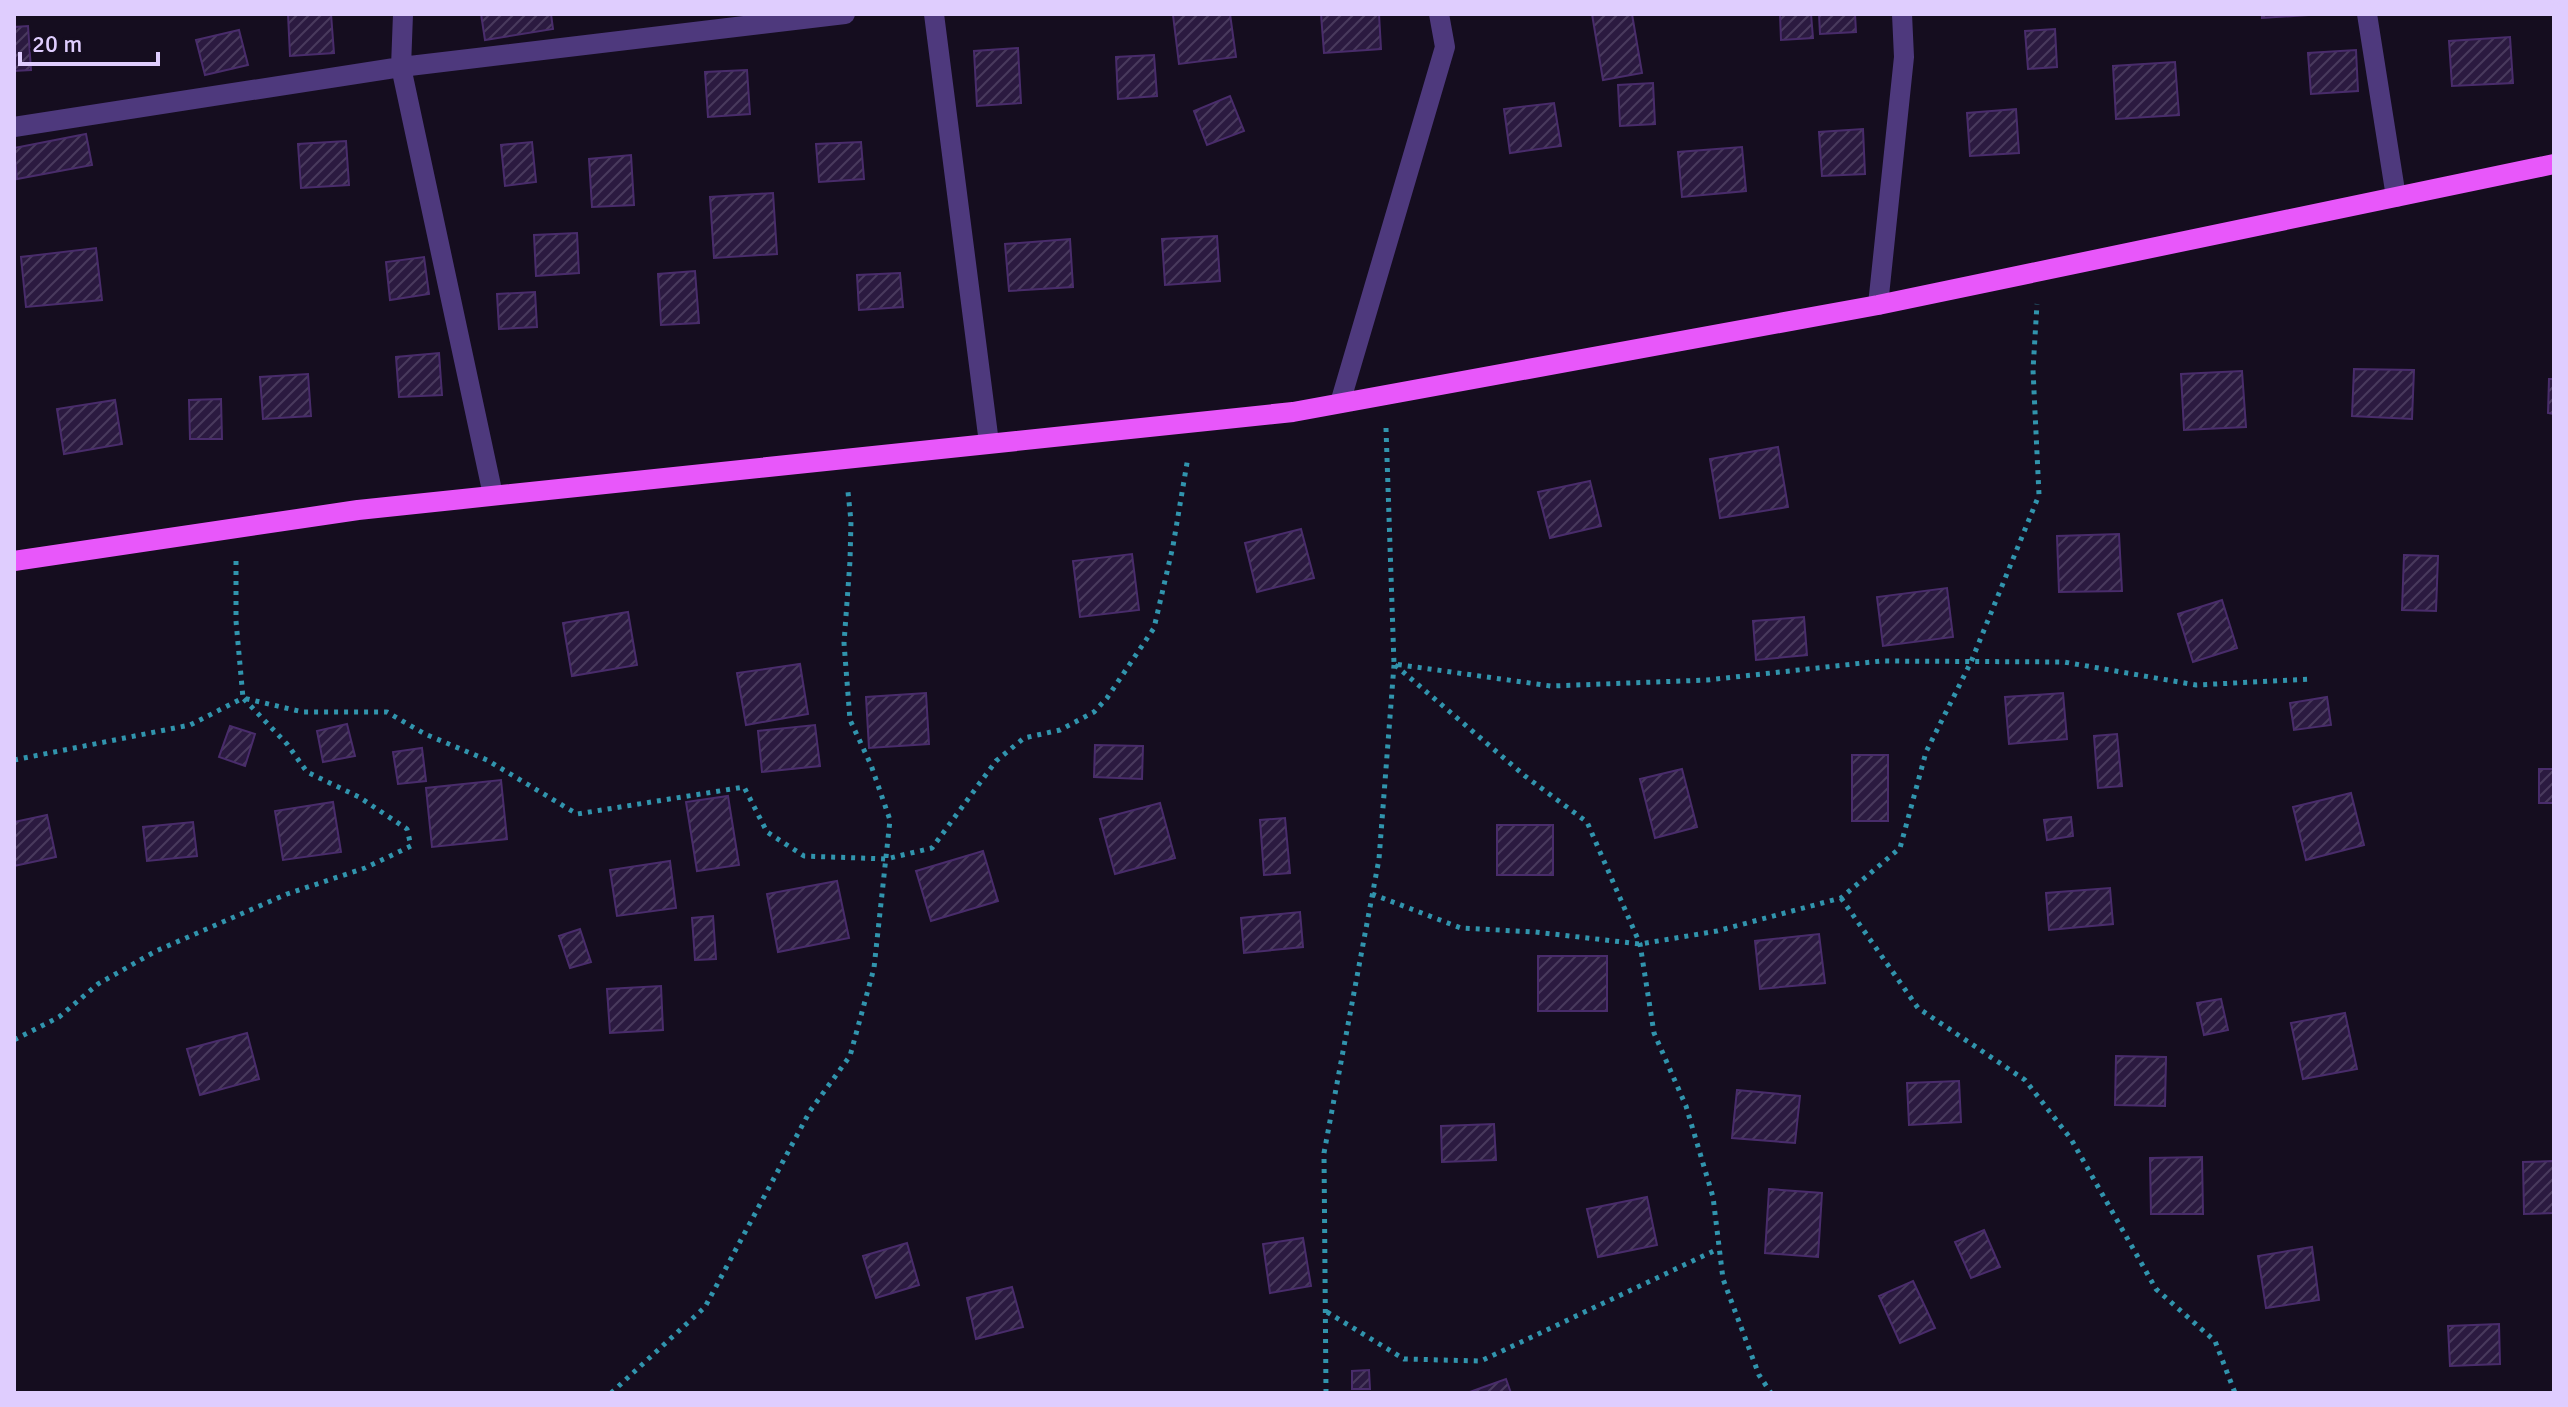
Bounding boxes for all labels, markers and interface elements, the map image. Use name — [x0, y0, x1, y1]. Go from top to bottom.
scale bar — [20, 16, 158, 66]
text: 20 m — [32, 29, 82, 59]

